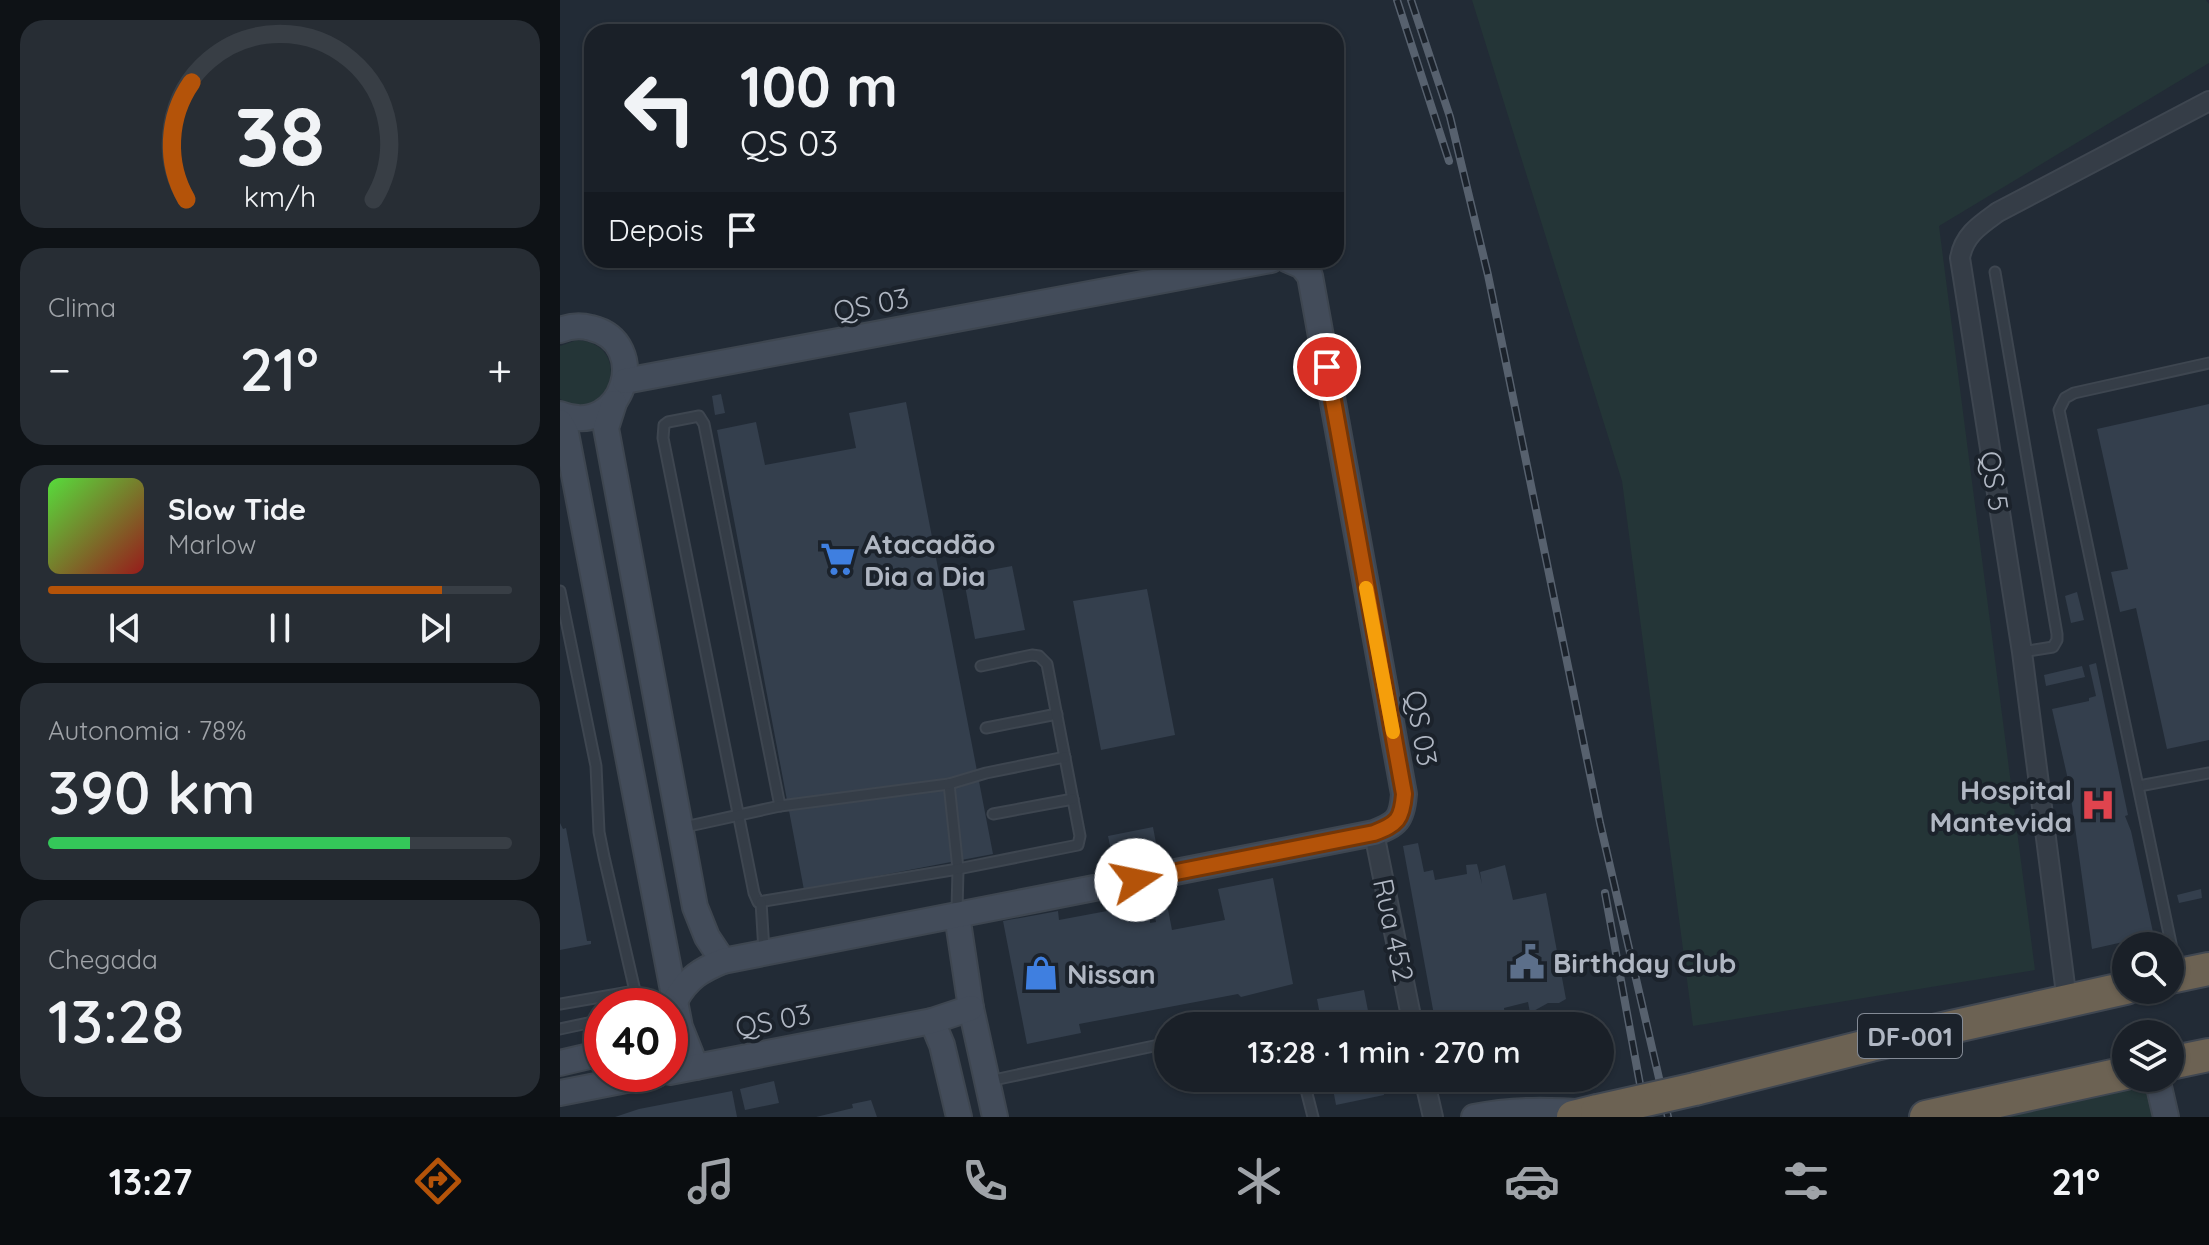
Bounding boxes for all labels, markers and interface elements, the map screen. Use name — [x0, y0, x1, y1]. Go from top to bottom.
text: 100 m — [740, 51, 898, 121]
icon: left — [608, 56, 712, 160]
text: 38 — [235, 83, 325, 187]
text: QS 03 — [740, 120, 838, 165]
text: km/h — [244, 178, 316, 214]
icon: arrive — [720, 208, 764, 252]
text: Depois — [608, 211, 704, 249]
street label: QS 03 — [830, 280, 912, 328]
text: Clima — [48, 291, 116, 324]
text: 21° — [239, 331, 319, 406]
pin — [1293, 333, 1361, 401]
text: − — [48, 342, 71, 397]
text: + — [487, 342, 512, 397]
icon: arrive — [1305, 345, 1349, 389]
street label: QS 5 — [1973, 448, 2017, 514]
text: Slow Tide — [168, 490, 306, 528]
place label: Atacadão Dia a Dia — [864, 526, 996, 593]
text: Marlow — [168, 528, 256, 561]
supermarket icon: Atacadão Dia a Dia — [819, 540, 857, 578]
icon: previous — [103, 606, 147, 650]
icon: pause — [258, 606, 302, 650]
icon: next — [413, 606, 457, 650]
street label: QS 03 — [1398, 687, 1446, 769]
text: Autonomia · 78% — [48, 714, 246, 747]
text: 390 km — [48, 754, 256, 829]
place label: Hospital Mantevida — [1930, 772, 2072, 839]
hospital icon: Hospital Mantevida — [2079, 786, 2117, 824]
position arrow — [1094, 838, 1178, 922]
street label: Rua 452 — [1366, 875, 1422, 985]
map controls — [2112, 932, 2184, 1092]
button: search — [2112, 932, 2184, 1004]
text: Chegada — [48, 943, 158, 976]
public building icon: Birthday Club — [1508, 943, 1546, 981]
place label: Birthday Club — [1553, 945, 1736, 980]
shop icon: Nissan — [1022, 954, 1060, 992]
place label: Nissan — [1067, 956, 1156, 991]
text: 13:28 — [48, 983, 184, 1058]
speed limit sign: 40 — [584, 988, 688, 1092]
street label: QS 03 — [732, 996, 814, 1044]
road number: DF-001 — [1858, 1014, 1962, 1058]
button: layers — [2112, 1020, 2184, 1092]
text: 13:28 · 1 min · 270 m — [1247, 1033, 1521, 1071]
icon: directions — [410, 1153, 466, 1209]
icon: music — [683, 1153, 739, 1209]
icon: phone — [957, 1153, 1013, 1209]
icon: climate — [1231, 1153, 1287, 1209]
icon: car — [1504, 1153, 1560, 1209]
icon: filters — [1778, 1153, 1834, 1209]
text: 13:27 — [109, 1159, 192, 1204]
text: 21° — [2051, 1159, 2100, 1204]

